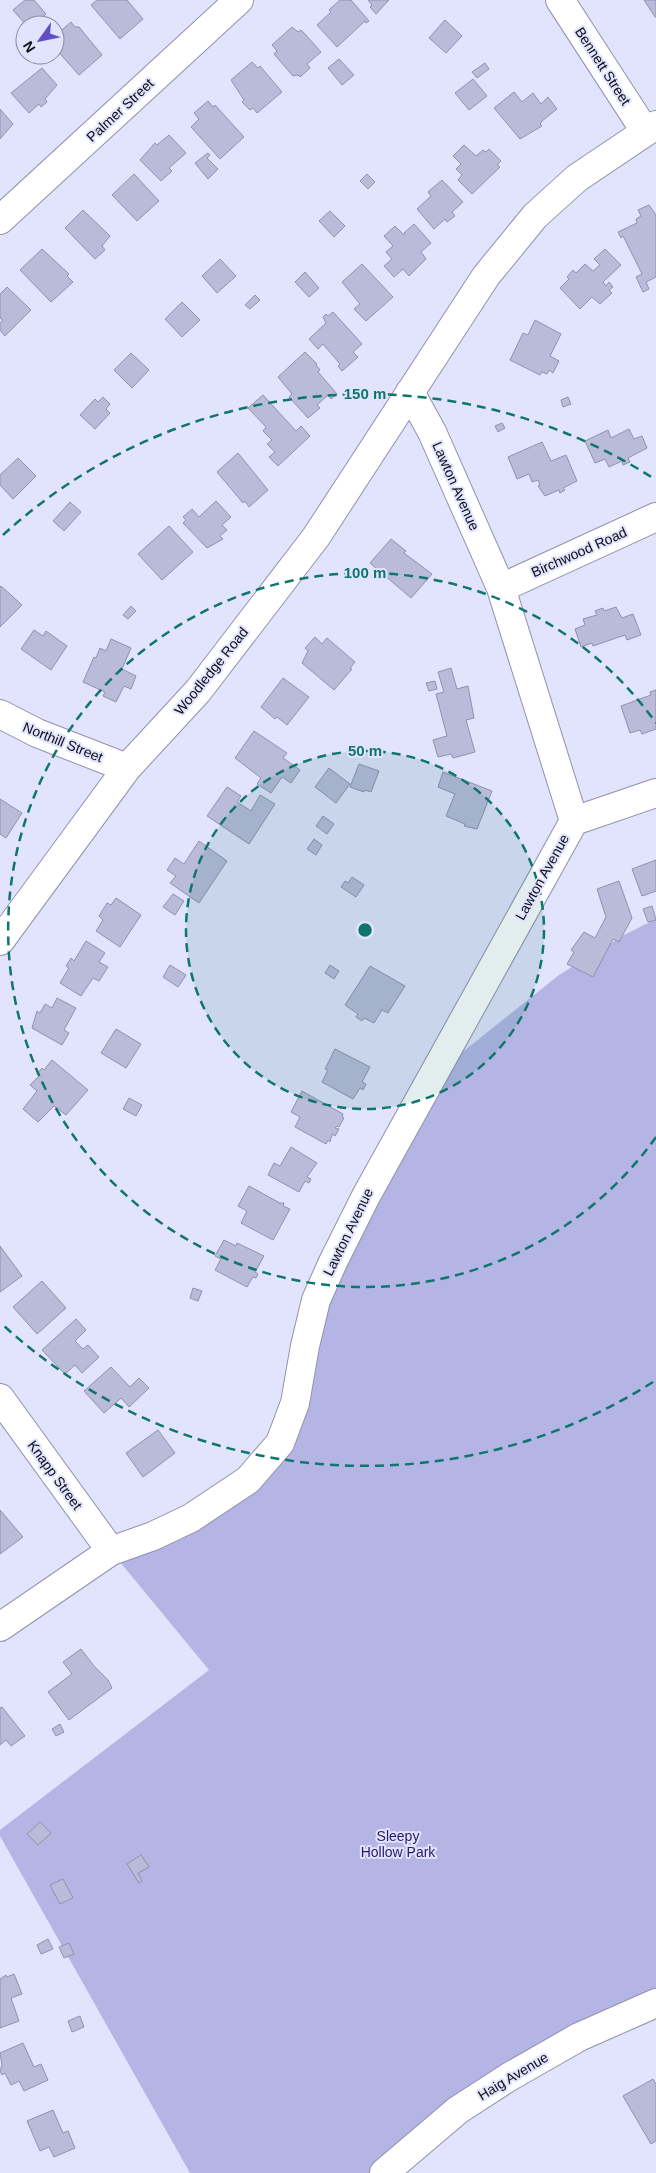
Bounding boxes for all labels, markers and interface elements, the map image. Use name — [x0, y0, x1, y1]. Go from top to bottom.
north arrow — [15, 15, 65, 65]
street label: Bennett Street — [572, 24, 634, 108]
text: N — [20, 38, 39, 56]
street label: Palmer Street — [83, 75, 157, 145]
text: 150 m — [344, 385, 386, 402]
street label: Lawton Avenue — [429, 439, 483, 533]
street label: Birchwood Road — [529, 524, 629, 580]
text: 100 m — [344, 564, 386, 581]
street label: Woodledge Road — [171, 624, 251, 718]
street label: Northill Street — [21, 719, 105, 765]
text: 50 m — [348, 742, 382, 759]
street label: Lawton Avenue — [512, 831, 572, 923]
centre of rings — [356, 921, 374, 939]
street label: Lawton Avenue — [320, 1185, 376, 1278]
street label: Knapp Street — [25, 1437, 86, 1513]
park label: Sleepy Hollow Park — [361, 1828, 436, 1860]
street label: Haig Avenue — [475, 2049, 551, 2103]

